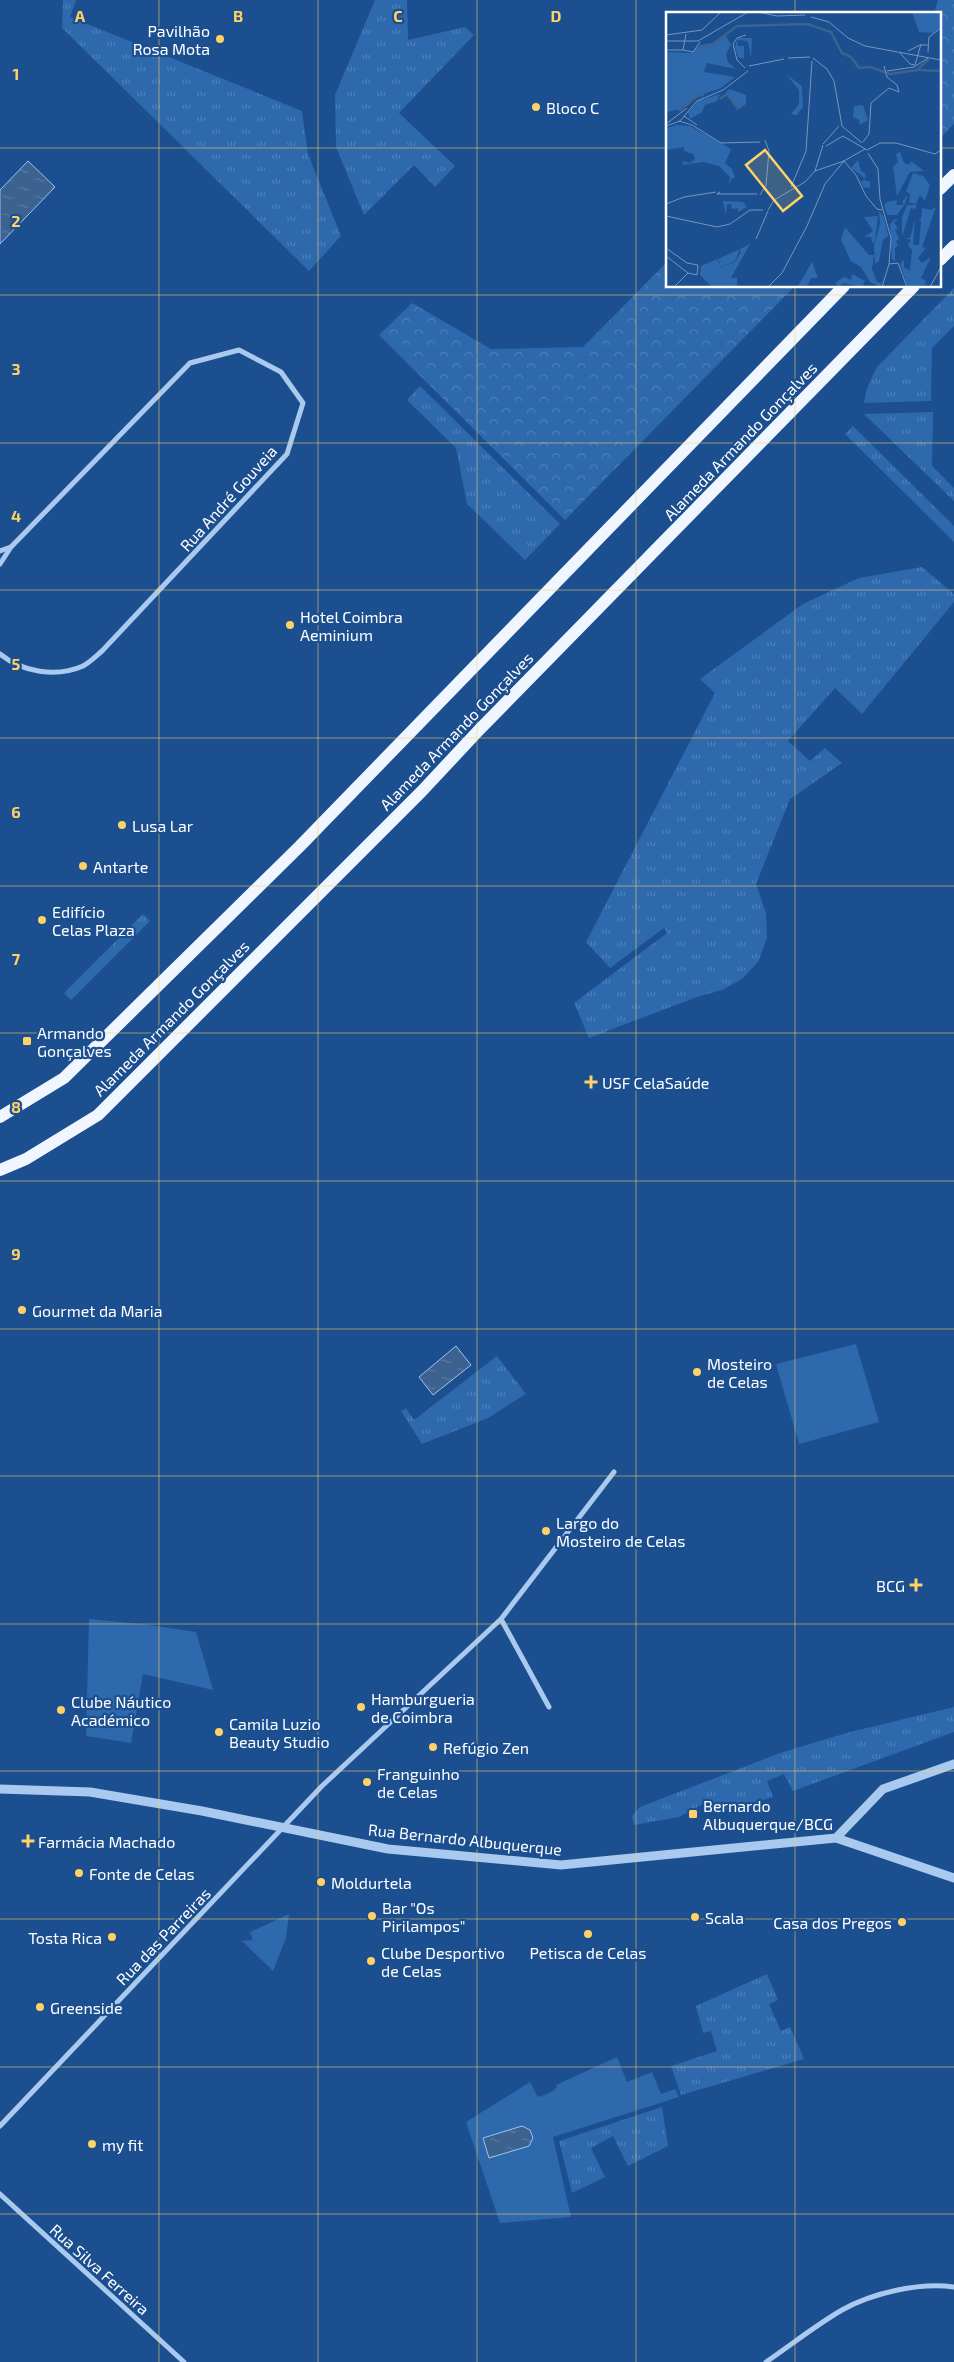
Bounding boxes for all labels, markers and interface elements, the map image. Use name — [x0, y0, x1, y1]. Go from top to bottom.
text: A — [75, 6, 86, 25]
text: B — [233, 6, 243, 25]
text: C — [393, 6, 403, 25]
text: D — [551, 6, 562, 25]
inset map — [666, 12, 942, 288]
place label: Pavilhão Rosa Mota — [133, 21, 210, 58]
marker: Pavilhão Rosa Mota — [214, 33, 226, 45]
text: 1 — [13, 64, 19, 83]
place label: Bloco C — [546, 98, 599, 117]
marker: Bloco C — [530, 101, 542, 113]
text: 2 — [11, 211, 21, 230]
street label: Alameda Armando Gonçalves — [660, 358, 821, 525]
text: 3 — [11, 359, 21, 378]
street label: Rua André Gouveia — [176, 441, 280, 555]
text: 4 — [11, 506, 21, 525]
place label: Hotel Coimbra Aeminium — [300, 607, 403, 644]
marker: Hotel Coimbra Aeminium — [284, 619, 296, 631]
street label: Alameda Armando Gonçalves — [376, 648, 537, 815]
text: 5 — [12, 654, 21, 673]
text: 6 — [11, 802, 21, 821]
place label: Lusa Lar — [132, 816, 194, 835]
marker: Lusa Lar — [116, 819, 128, 831]
place label: Antarte — [93, 857, 148, 876]
marker: Antarte — [77, 860, 89, 872]
place label: Edifício Celas Plaza — [52, 902, 135, 939]
marker: Edifício Celas Plaza — [36, 914, 48, 926]
street label: Alameda Armando Gonçalves — [89, 936, 253, 1100]
text: 7 — [12, 949, 21, 968]
place label: Armando Gonçalves — [37, 1023, 112, 1061]
marker: Armando Gonçalves — [21, 1035, 33, 1047]
place label: USF CelaSaúde — [602, 1073, 709, 1092]
marker: USF CelaSaúde — [584, 1075, 598, 1089]
text: 8 — [11, 1097, 21, 1116]
text: 9 — [11, 1244, 21, 1263]
place label: Gourmet da Maria — [32, 1301, 162, 1320]
marker: Gourmet da Maria — [16, 1304, 28, 1316]
place label: Mosteiro de Celas — [707, 1354, 772, 1391]
marker: Mosteiro de Celas — [691, 1366, 703, 1378]
place label: Largo do Mosteiro de Celas — [556, 1513, 685, 1550]
marker: Largo do Mosteiro de Celas — [540, 1525, 552, 1537]
place label: BCG — [876, 1576, 905, 1595]
marker: BCG — [909, 1578, 923, 1592]
place label: Hamburgueria de Coimbra — [371, 1689, 475, 1726]
place label: Clube Náutico Académico — [71, 1692, 171, 1729]
marker: Hamburgueria de Coimbra — [355, 1701, 367, 1713]
marker: Clube Náutico Académico — [55, 1704, 67, 1716]
place label: Camila Luzio Beauty Studio — [229, 1714, 330, 1751]
marker: Camila Luzio Beauty Studio — [213, 1726, 225, 1738]
place label: Refúgio Zen — [443, 1738, 529, 1757]
marker: Refúgio Zen — [427, 1741, 439, 1753]
place label: Franguinho de Celas — [377, 1764, 460, 1801]
marker: Franguinho de Celas — [361, 1776, 373, 1788]
place label: Bernardo Albuquerque/BCG — [703, 1796, 833, 1833]
marker: Bernardo Albuquerque/BCG — [687, 1808, 699, 1820]
street label: Rua Bernardo Albuquerque — [367, 1819, 563, 1859]
place label: Farmácia Machado — [38, 1832, 175, 1851]
marker: Farmácia Machado — [22, 1835, 34, 1847]
place label: Fonte de Celas — [89, 1864, 195, 1883]
marker: Fonte de Celas — [73, 1867, 85, 1879]
place label: Moldurtela — [331, 1873, 412, 1892]
marker: Moldurtela — [315, 1876, 327, 1888]
street label: Rua das Parreiras — [112, 1883, 214, 1989]
place label: Bar "Os Pirilampos" — [382, 1898, 466, 1935]
place label: Scala — [705, 1908, 744, 1927]
marker: Bar "Os Pirilampos" — [366, 1910, 378, 1922]
marker: Scala — [689, 1911, 701, 1923]
place label: Casa dos Pregos — [773, 1913, 892, 1932]
marker: Casa dos Pregos — [896, 1916, 908, 1928]
place label: Tosta Rica — [28, 1928, 102, 1947]
marker: Petisca de Celas — [582, 1928, 594, 1940]
marker: Tosta Rica — [106, 1931, 118, 1943]
place label: Clube Desportivo de Celas — [381, 1943, 505, 1980]
place label: Petisca de Celas — [529, 1943, 647, 1962]
marker: Clube Desportivo de Celas — [365, 1955, 377, 1967]
place label: Greenside — [50, 1998, 123, 2017]
marker: Greenside — [34, 2001, 46, 2013]
place label: my fit — [102, 2135, 143, 2154]
marker: my fit — [86, 2138, 98, 2150]
street label: Rua Silva Ferreira — [47, 2220, 153, 2318]

